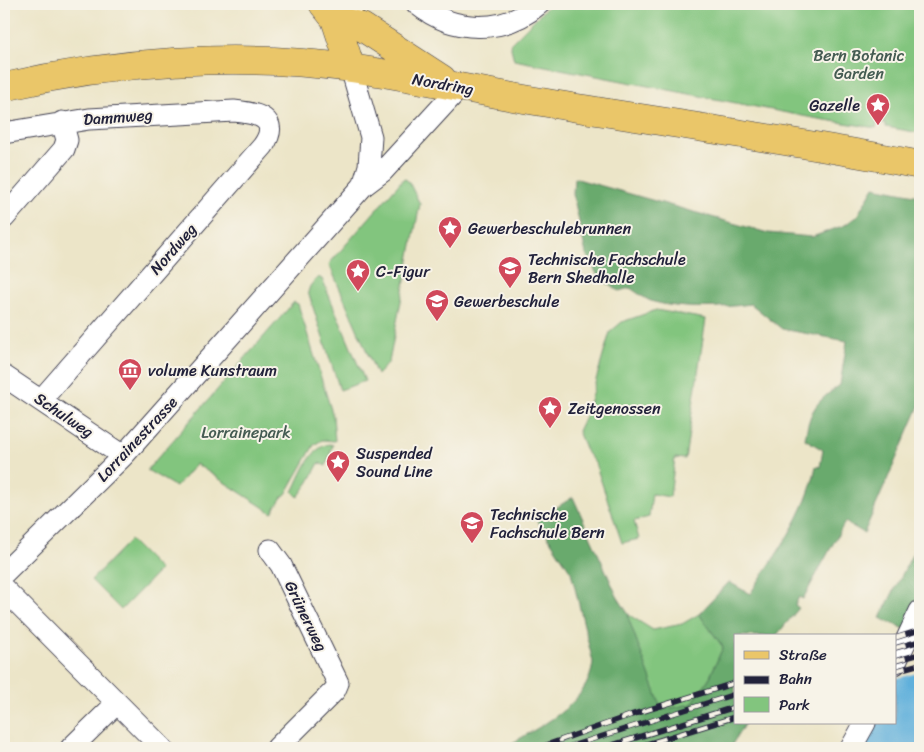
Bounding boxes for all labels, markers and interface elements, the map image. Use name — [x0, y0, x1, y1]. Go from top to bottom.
park label: Bern Botanic Garden — [813, 41, 905, 88]
street label: Nordring — [410, 64, 476, 104]
place label: Gazelle — [809, 91, 860, 120]
place icon: Gazelle — [865, 92, 891, 126]
street label: Dammweg — [82, 100, 154, 134]
place label: Gewerbeschulebrunnen — [468, 214, 632, 243]
place icon: Gewerbeschulebrunnen — [437, 215, 463, 249]
street label: Nordweg — [142, 216, 204, 282]
place label: Technische Fachschule Bern Shedhalle — [528, 245, 686, 292]
school or university icon: Technische Fachschule Bern Shedhalle — [497, 255, 523, 289]
place label: C-Figur — [376, 257, 431, 286]
place icon: C-Figur — [345, 258, 371, 292]
place label: Gewerbeschule — [454, 287, 559, 316]
school or university icon: Gewerbeschule — [424, 288, 450, 322]
place label: volume Kunstraum — [148, 356, 277, 385]
museum icon: volume Kunstraum — [117, 357, 143, 391]
street label: Schulweg — [28, 384, 100, 446]
street label: Lorrainestrasse — [89, 389, 185, 489]
place label: Zeitgenossen — [568, 394, 661, 423]
place icon: Zeitgenossen — [537, 395, 563, 429]
park label: Lorrainepark — [201, 418, 291, 447]
place label: Suspended Sound Line — [356, 439, 433, 486]
place icon: Suspended Sound Line — [325, 449, 351, 483]
place label: Technische Fachschule Bern — [490, 500, 605, 547]
school or university icon: Technische Fachschule Bern — [459, 510, 485, 544]
street label: Grünerweg — [276, 576, 336, 656]
legend — [734, 634, 896, 724]
text: Straße — [779, 642, 827, 668]
text: Bahn — [779, 666, 812, 692]
text: Park — [779, 692, 810, 718]

